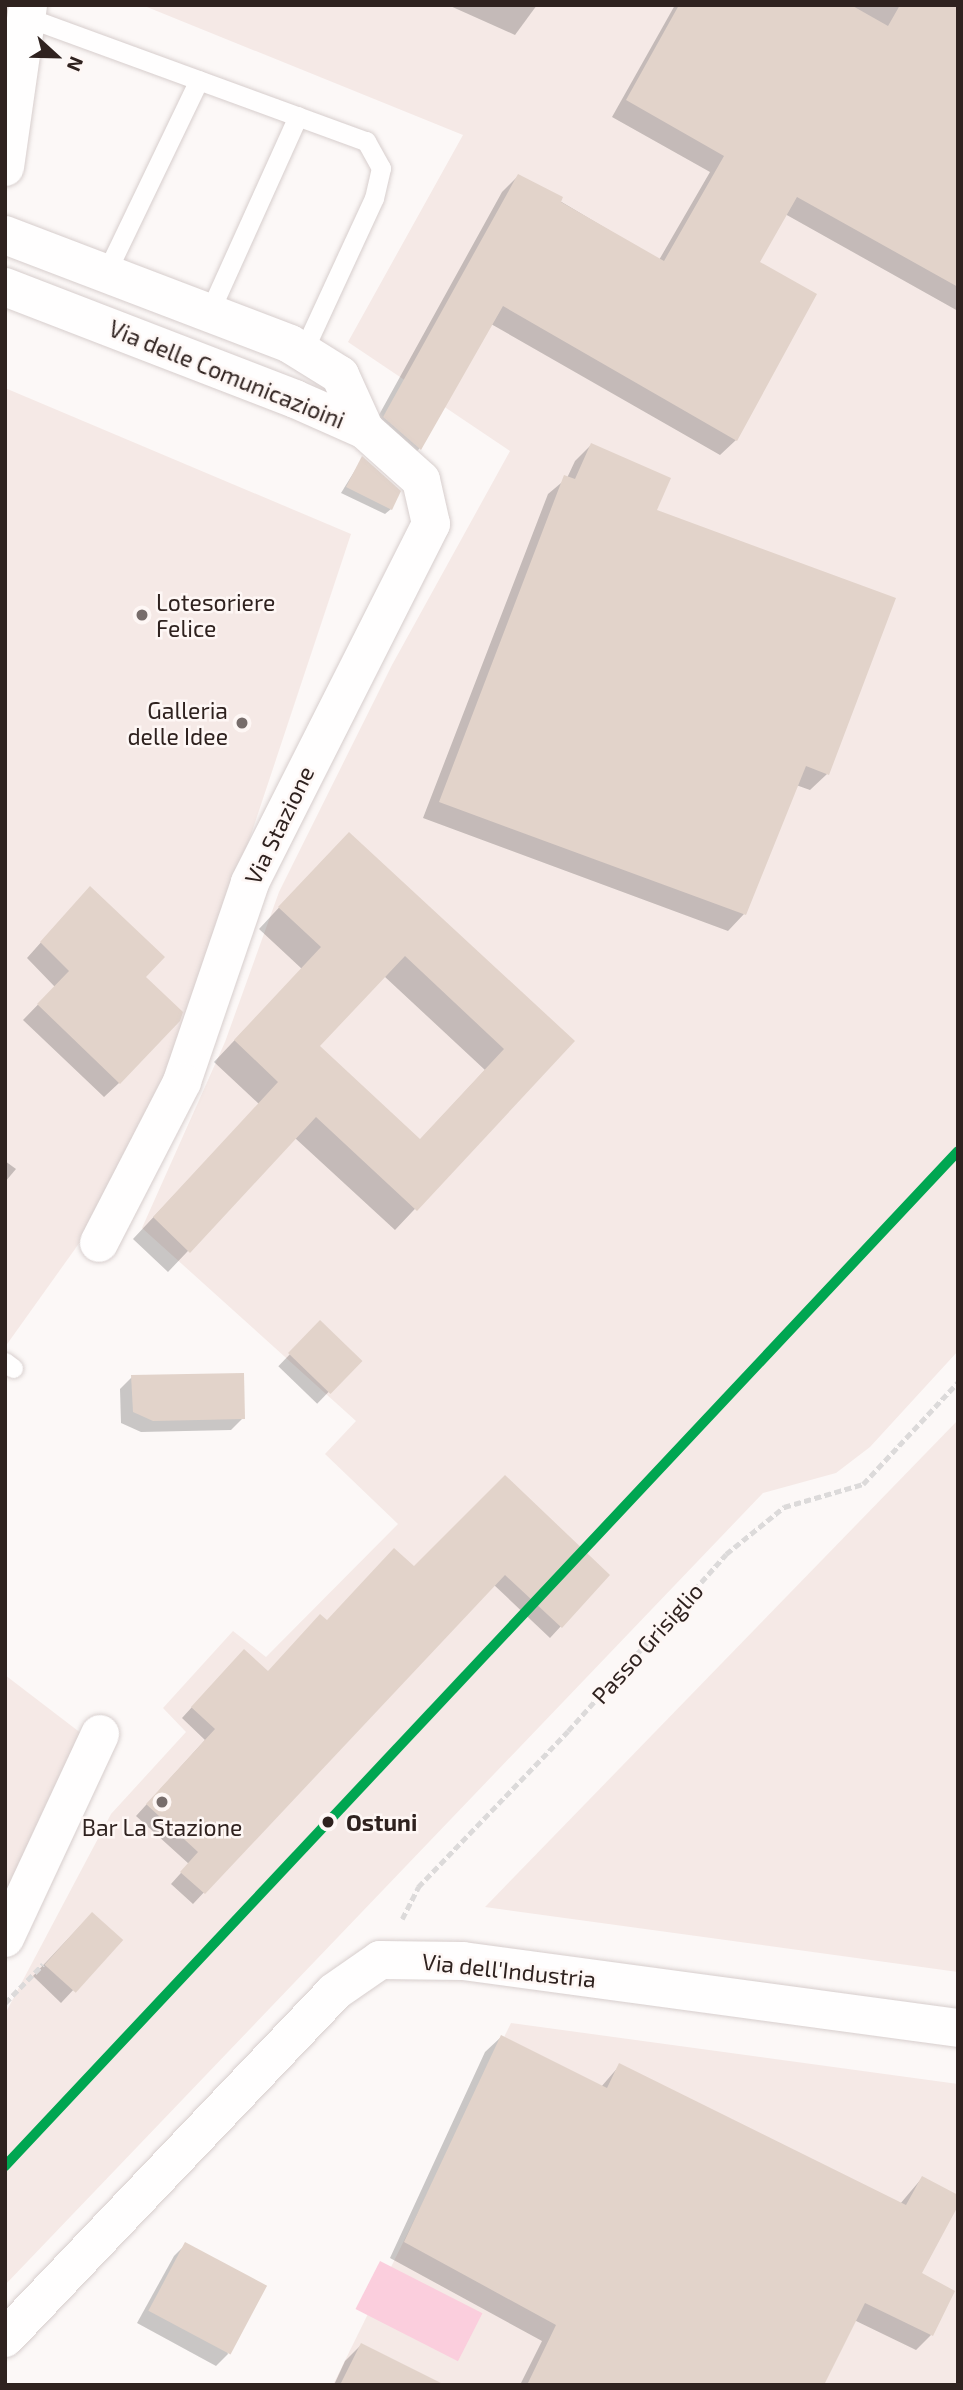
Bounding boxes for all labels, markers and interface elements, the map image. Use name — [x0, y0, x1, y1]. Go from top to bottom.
north arrow — [21, 21, 91, 91]
text: N — [63, 53, 89, 75]
street label: Via delle Comunicazioini — [105, 314, 349, 434]
place label: Lotesoriere Felice — [156, 588, 275, 642]
marker: Lotesoriere Felice — [134, 607, 150, 623]
place label: Galleria delle Idee — [127, 696, 228, 750]
marker: Galleria delle Idee — [234, 715, 250, 731]
street label: Via Stazione — [239, 762, 319, 888]
street label: Passo Grisiglio — [586, 1577, 708, 1709]
marker: Bar La Stazione — [154, 1794, 170, 1810]
place label: Ostuni — [346, 1808, 417, 1836]
marker: Ostuni — [317, 1811, 339, 1833]
place label: Bar La Stazione — [81, 1813, 243, 1841]
street label: Via dell'Industria — [421, 1947, 597, 1993]

